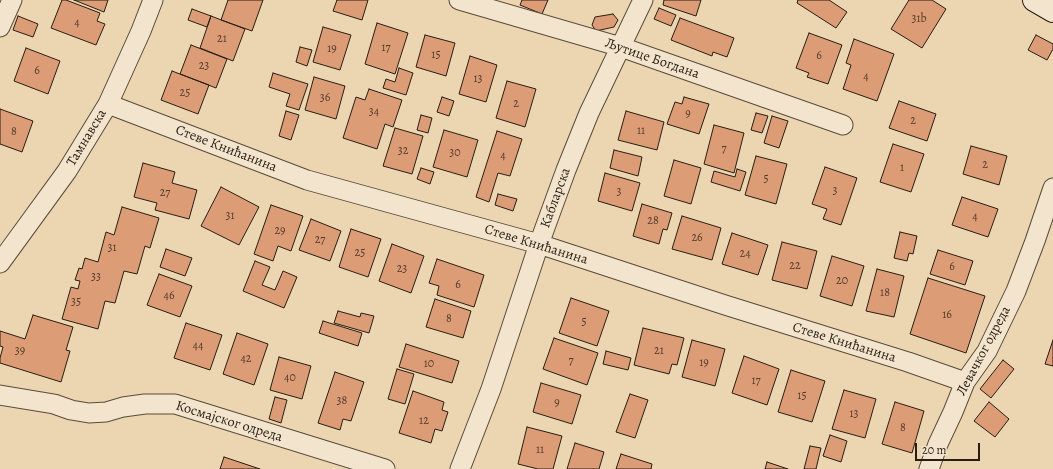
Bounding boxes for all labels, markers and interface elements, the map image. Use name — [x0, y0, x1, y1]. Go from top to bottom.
house number: 31b — [911, 12, 927, 26]
house number: 4 — [74, 16, 80, 30]
house number: 21 — [217, 32, 227, 46]
street label: Љутице Богдана — [603, 35, 701, 83]
house number: 17 — [381, 41, 391, 55]
house number: 19 — [327, 42, 337, 56]
house number: 15 — [431, 48, 441, 62]
house number: 6 — [816, 49, 822, 63]
house number: 23 — [199, 59, 209, 73]
house number: 6 — [34, 64, 40, 78]
house number: 4 — [863, 70, 869, 84]
house number: 13 — [473, 72, 483, 86]
house number: 25 — [180, 86, 190, 100]
house number: 36 — [320, 91, 330, 105]
house number: 2 — [513, 97, 519, 111]
house number: 34 — [369, 105, 379, 119]
street label: Тамнавска — [63, 106, 111, 170]
house number: 9 — [685, 107, 691, 121]
house number: 2 — [910, 114, 916, 128]
street label: Стеве Книћанина — [173, 122, 279, 176]
house number: 11 — [637, 124, 645, 138]
house number: 8 — [11, 125, 17, 139]
house number: 7 — [721, 142, 727, 156]
house number: 32 — [398, 144, 408, 158]
house number: 30 — [449, 146, 461, 160]
house number: 4 — [500, 149, 506, 163]
house number: 2 — [982, 158, 988, 172]
house number: 1 — [900, 161, 904, 175]
street label: Кабларска — [537, 166, 575, 230]
house number: 5 — [763, 172, 769, 186]
house number: 3 — [833, 184, 837, 198]
house number: 3 — [617, 185, 621, 199]
house number: 27 — [160, 186, 170, 200]
house number: 31 — [225, 209, 235, 223]
house number: 4 — [972, 210, 978, 224]
house number: 28 — [647, 214, 659, 228]
street label: Стеве Книћанина — [482, 221, 590, 269]
house number: 29 — [274, 224, 286, 238]
house number: 26 — [691, 231, 703, 245]
house number: 27 — [315, 233, 325, 247]
house number: 31 — [107, 241, 117, 255]
house number: 25 — [355, 246, 365, 260]
house number: 24 — [739, 247, 751, 261]
house number: 22 — [789, 259, 801, 273]
house number: 6 — [949, 260, 955, 274]
house number: 23 — [397, 262, 407, 276]
house number: 33 — [91, 270, 101, 284]
house number: 20 — [836, 274, 848, 288]
house number: 6 — [455, 278, 461, 292]
house number: 18 — [880, 286, 890, 300]
house number: 46 — [164, 289, 174, 303]
house number: 35 — [71, 295, 81, 309]
street label: Левачког одреда — [953, 303, 1015, 399]
house number: 16 — [942, 308, 952, 322]
house number: 8 — [446, 312, 452, 326]
house number: 5 — [581, 315, 587, 329]
street label: Стеве Книћанина — [790, 319, 898, 367]
house number: 44 — [193, 339, 203, 353]
house number: 39 — [15, 344, 25, 358]
house number: 21 — [654, 344, 664, 358]
house number: 42 — [240, 352, 252, 366]
house number: 7 — [568, 354, 574, 368]
house number: 19 — [699, 356, 709, 370]
house number: 10 — [424, 357, 434, 371]
house number: 40 — [284, 371, 296, 385]
house number: 17 — [751, 374, 761, 388]
house number: 15 — [797, 389, 807, 403]
house number: 38 — [337, 394, 347, 408]
house number: 9 — [554, 396, 560, 410]
street label: Космајског одреда — [174, 398, 284, 446]
house number: 13 — [849, 407, 859, 421]
house number: 12 — [419, 414, 429, 428]
house number: 8 — [900, 421, 906, 435]
scale bar — [917, 435, 982, 461]
text: 20 m — [922, 442, 946, 458]
house number: 11 — [536, 443, 544, 457]

